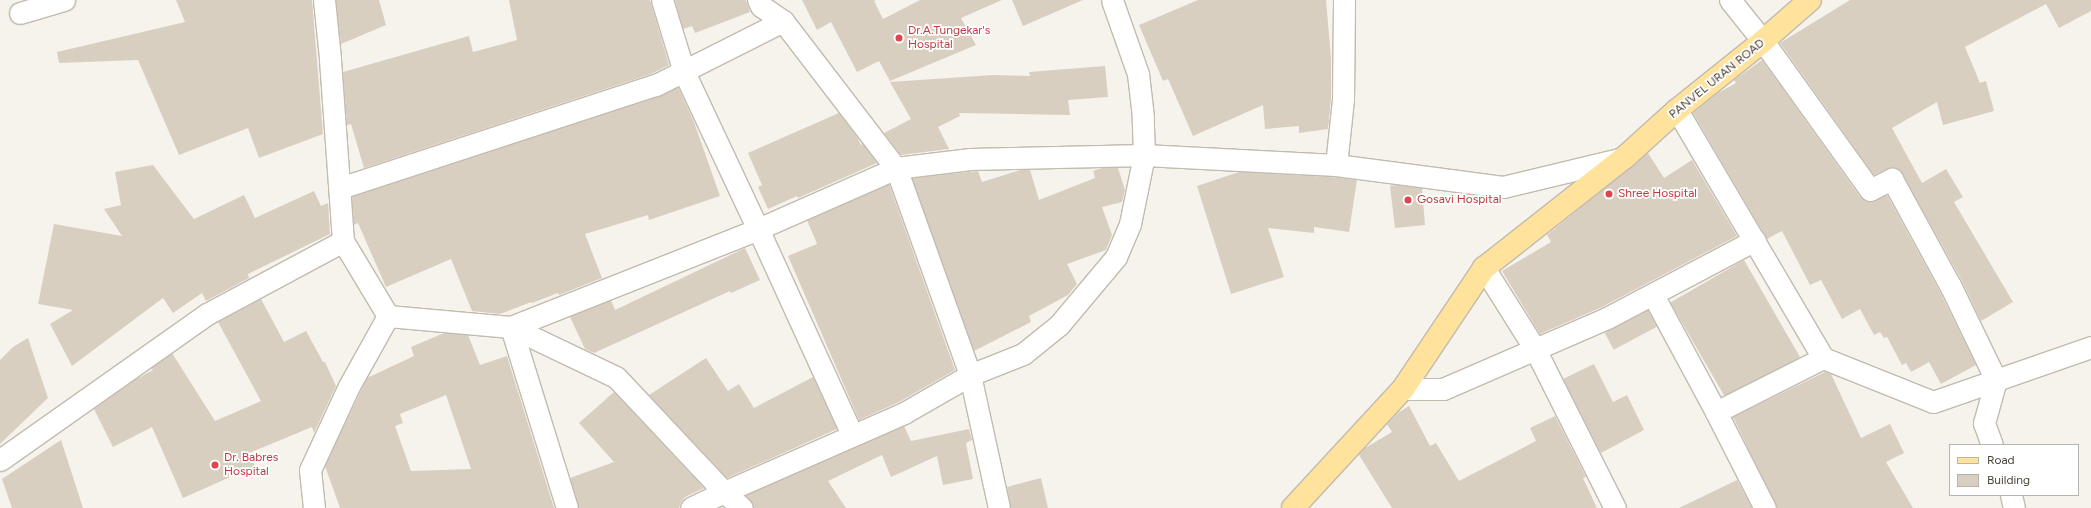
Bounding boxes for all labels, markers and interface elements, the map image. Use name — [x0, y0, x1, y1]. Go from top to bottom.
place label: Dr.A.Tungekar's Hospital — [908, 24, 990, 52]
marker: Dr.A.Tungekar's Hospital — [893, 32, 905, 44]
street label: PANVEL URAN ROAD — [1666, 36, 1768, 122]
place label: Shree Hospital — [1618, 187, 1697, 201]
marker: Shree Hospital — [1603, 188, 1615, 200]
place label: Gosavi Hospital — [1417, 193, 1501, 207]
marker: Gosavi Hospital — [1402, 194, 1414, 206]
legend — [1949, 444, 2079, 496]
place label: Dr. Babres Hospital — [224, 451, 278, 479]
text: Road — [1987, 453, 2015, 467]
marker: Dr. Babres Hospital — [209, 459, 221, 471]
text: Building — [1987, 473, 2030, 487]

